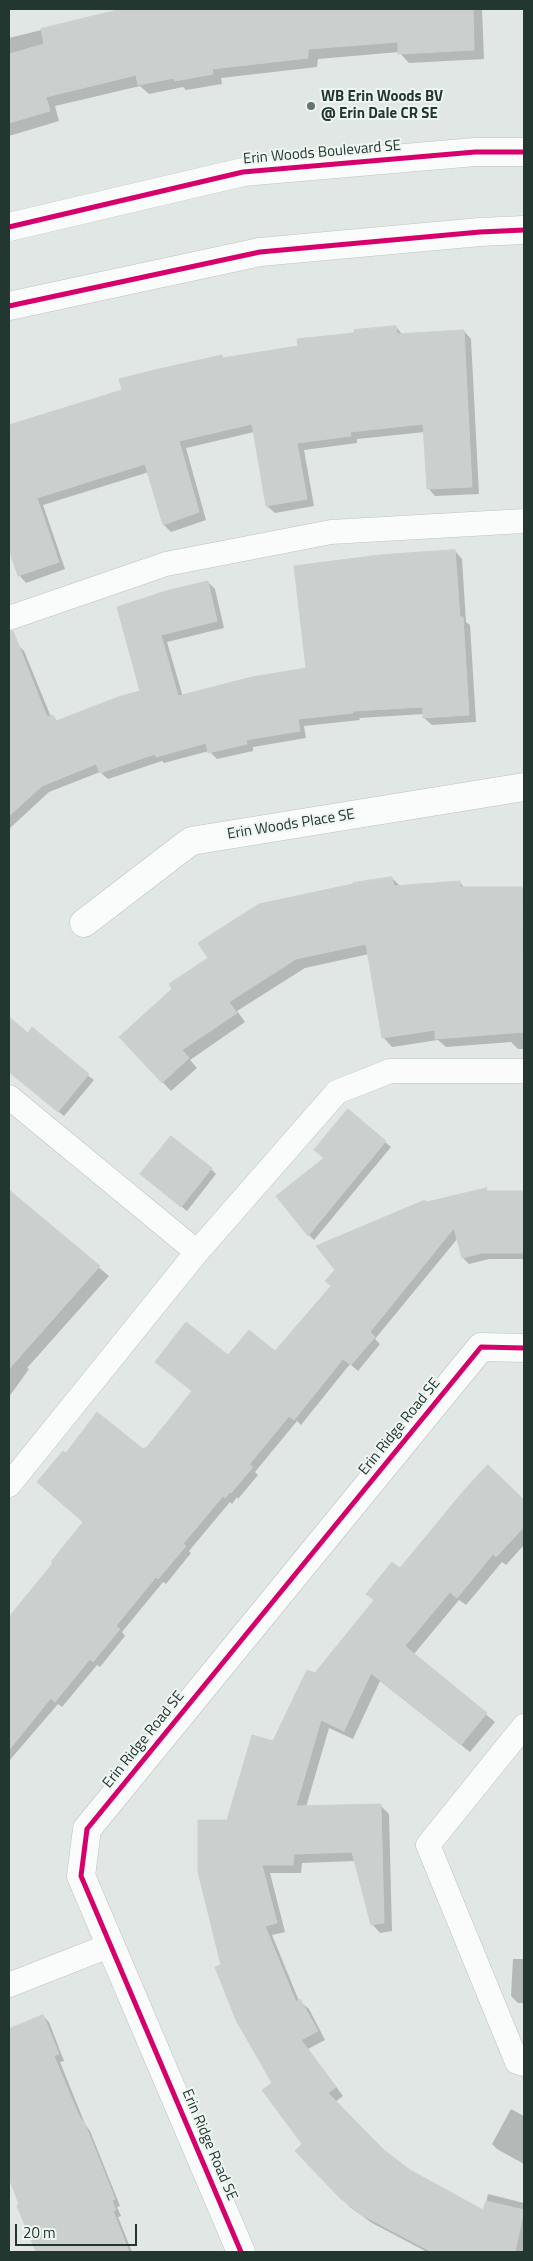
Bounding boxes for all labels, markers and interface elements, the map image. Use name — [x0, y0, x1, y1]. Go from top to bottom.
place label: WB Erin Woods BV @ Erin Dale CR SE — [321, 88, 443, 123]
marker: WB Erin Woods BV @ Erin Dale CR SE — [305, 100, 317, 112]
street label: Erin Woods Boulevard SE — [242, 137, 402, 169]
street label: Erin Woods Place SE — [226, 806, 356, 844]
street label: Erin Ridge Road SE — [355, 1375, 445, 1479]
street label: Erin Ridge Road SE — [99, 1688, 189, 1792]
street label: Erin Ridge Road SE — [177, 2087, 241, 2203]
scale bar — [18, 2214, 140, 2246]
text: 20 m — [23, 2221, 56, 2244]

